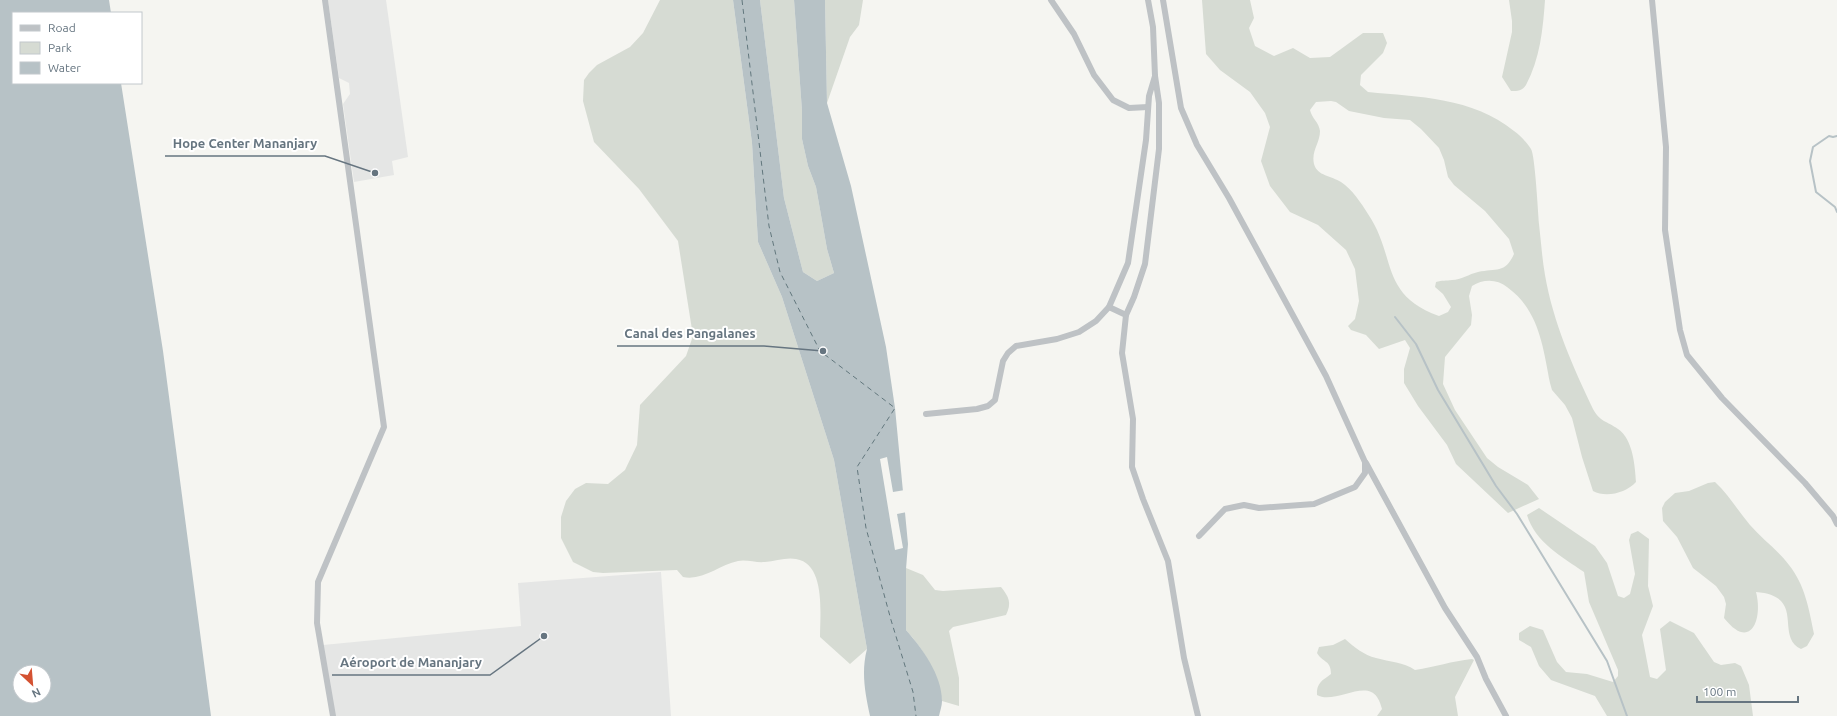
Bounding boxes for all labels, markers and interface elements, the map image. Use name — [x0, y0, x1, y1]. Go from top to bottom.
legend — [12, 12, 142, 84]
text: Road — [48, 21, 76, 34]
text: Park — [48, 41, 72, 54]
text: Water — [48, 61, 81, 74]
callout: Hope Center Mananjary — [165, 131, 325, 156]
text: Hope Center Mananjary — [173, 136, 317, 150]
callout: Canal des Pangalanes — [617, 321, 764, 346]
text: Canal des Pangalanes — [624, 326, 756, 340]
callout: Aéroport de Mananjary — [332, 650, 490, 675]
text: Aéroport de Mananjary — [340, 655, 482, 669]
north arrow — [12, 664, 52, 704]
scale bar — [1697, 678, 1798, 704]
text: 100 m — [1703, 685, 1736, 698]
text: N — [30, 686, 43, 700]

